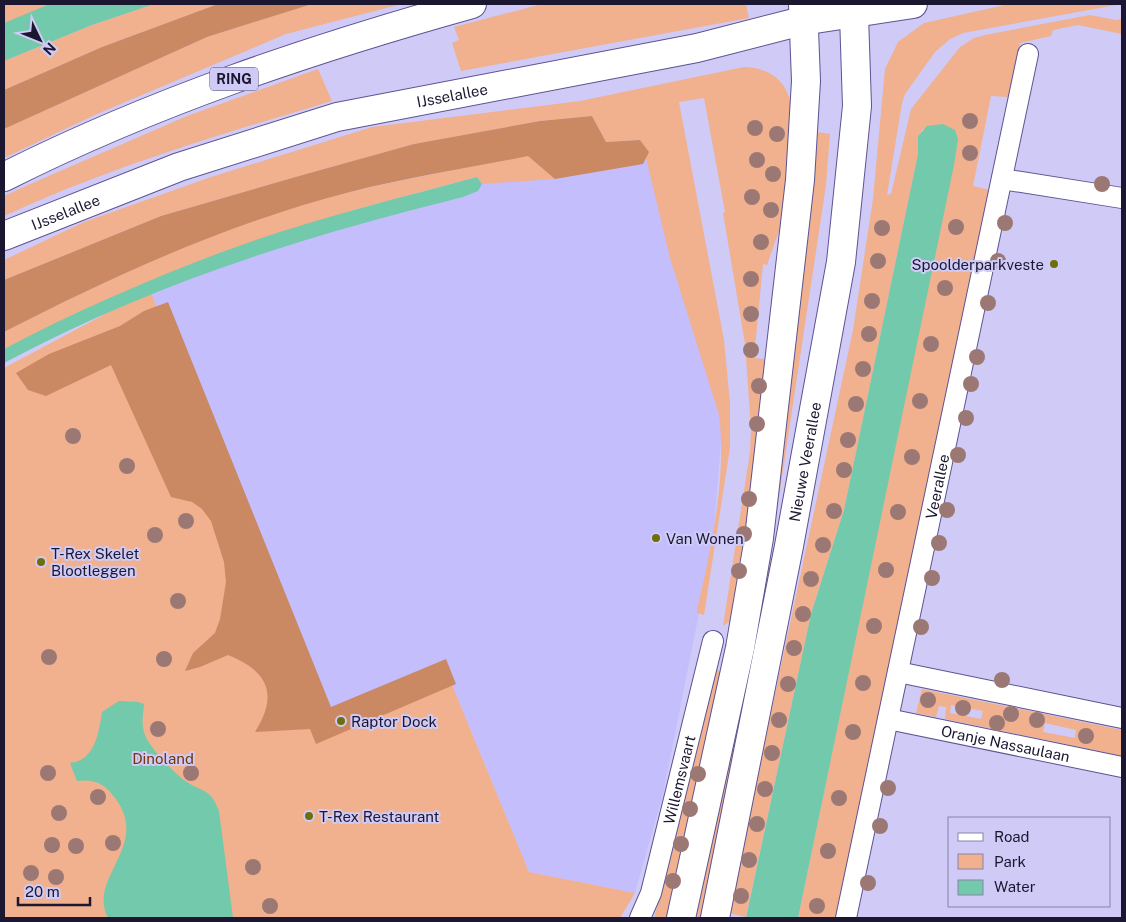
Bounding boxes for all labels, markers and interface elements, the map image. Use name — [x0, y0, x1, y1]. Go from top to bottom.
north arrow — [15, 15, 65, 65]
text: N — [40, 39, 59, 58]
road number: RING — [210, 68, 258, 90]
street label: IJsselallee — [415, 80, 489, 110]
street label: IJsselallee — [29, 191, 102, 233]
place label: Spoolderparkveste — [912, 256, 1044, 273]
marker: Spoolderparkveste — [1048, 258, 1060, 270]
street label: Nieuwe Veerallee — [785, 400, 824, 523]
street label: Veerallee — [922, 453, 952, 520]
place label: Van Wonen — [666, 530, 744, 547]
marker: Van Wonen — [650, 532, 662, 544]
place label: T-Rex Skelet Blootleggen — [51, 545, 140, 579]
marker: T-Rex Skelet Blootleggen — [35, 556, 47, 568]
place label: Raptor Dock — [351, 713, 437, 730]
marker: Raptor Dock — [335, 715, 347, 727]
street label: Oranje Nassaulaan — [940, 722, 1071, 765]
street label: Willemsvaart — [660, 733, 698, 826]
park label: Dinoland — [132, 750, 194, 767]
place label: T-Rex Restaurant — [319, 808, 440, 825]
marker: T-Rex Restaurant — [303, 810, 315, 822]
legend — [948, 817, 1111, 907]
text: Road — [994, 828, 1030, 845]
text: Park — [994, 853, 1026, 870]
scale bar — [18, 874, 90, 906]
text: Water — [994, 878, 1036, 895]
text: 20 m — [25, 883, 60, 900]

